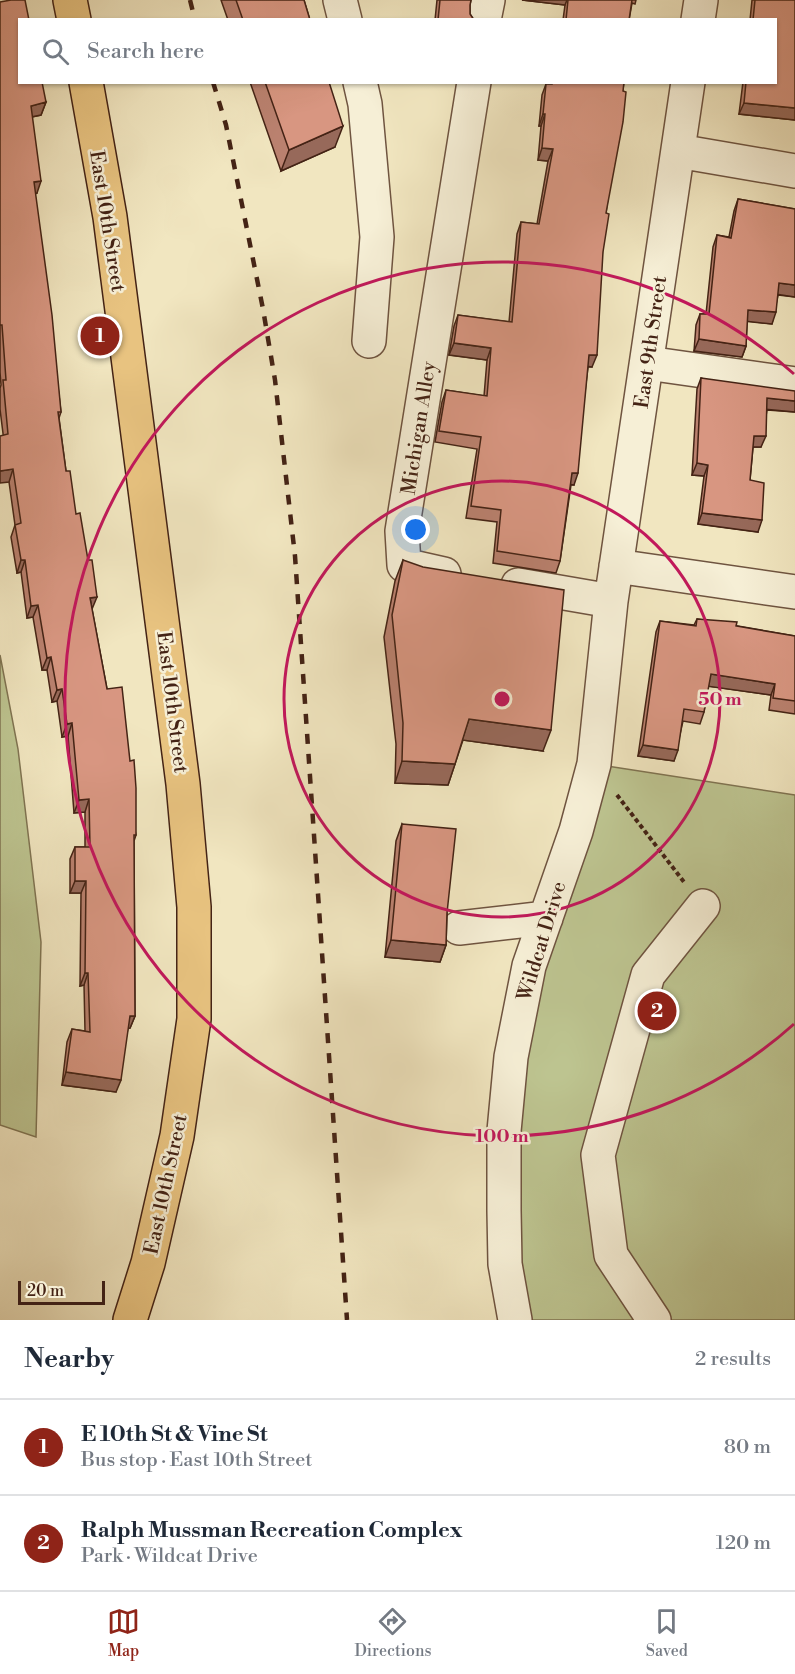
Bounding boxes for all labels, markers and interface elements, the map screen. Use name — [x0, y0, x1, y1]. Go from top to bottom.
search box — [18, 18, 777, 84]
icon: search — [39, 35, 72, 68]
text: Search here — [87, 38, 204, 65]
street label: East 10th Street — [83, 149, 130, 294]
street label: East 9th Street — [630, 274, 673, 410]
pin: 1 — [80, 314, 120, 358]
street label: Michigan Alley — [397, 360, 442, 497]
your location — [401, 515, 430, 544]
street label: East 10th Street — [150, 630, 193, 775]
text: 50 m — [698, 688, 742, 711]
centre of rings — [492, 689, 512, 709]
street label: Wildcat Drive — [512, 879, 572, 1005]
pin: 2 — [638, 988, 676, 1034]
street label: East 10th Street — [139, 1112, 194, 1257]
text: 100 m — [475, 1125, 529, 1148]
scale bar — [18, 1278, 105, 1306]
text: 20 m — [27, 1281, 64, 1301]
text: Nearby — [24, 1343, 114, 1375]
text: 2 results — [695, 1347, 771, 1372]
text: E 10th St & Vine St — [81, 1421, 268, 1448]
text: 1 — [39, 1435, 48, 1460]
text: 80 m — [724, 1435, 771, 1460]
text: Bus stop · East 10th Street — [81, 1448, 312, 1473]
text: Ralph Mussman Recreation Complex — [81, 1517, 462, 1544]
text: 2 — [37, 1531, 50, 1556]
text: 120 m — [716, 1531, 771, 1556]
text: Park · Wildcat Drive — [81, 1544, 258, 1569]
tab: Map — [107, 1605, 140, 1661]
tab: Directions — [354, 1605, 432, 1661]
tab: Saved — [646, 1605, 688, 1661]

